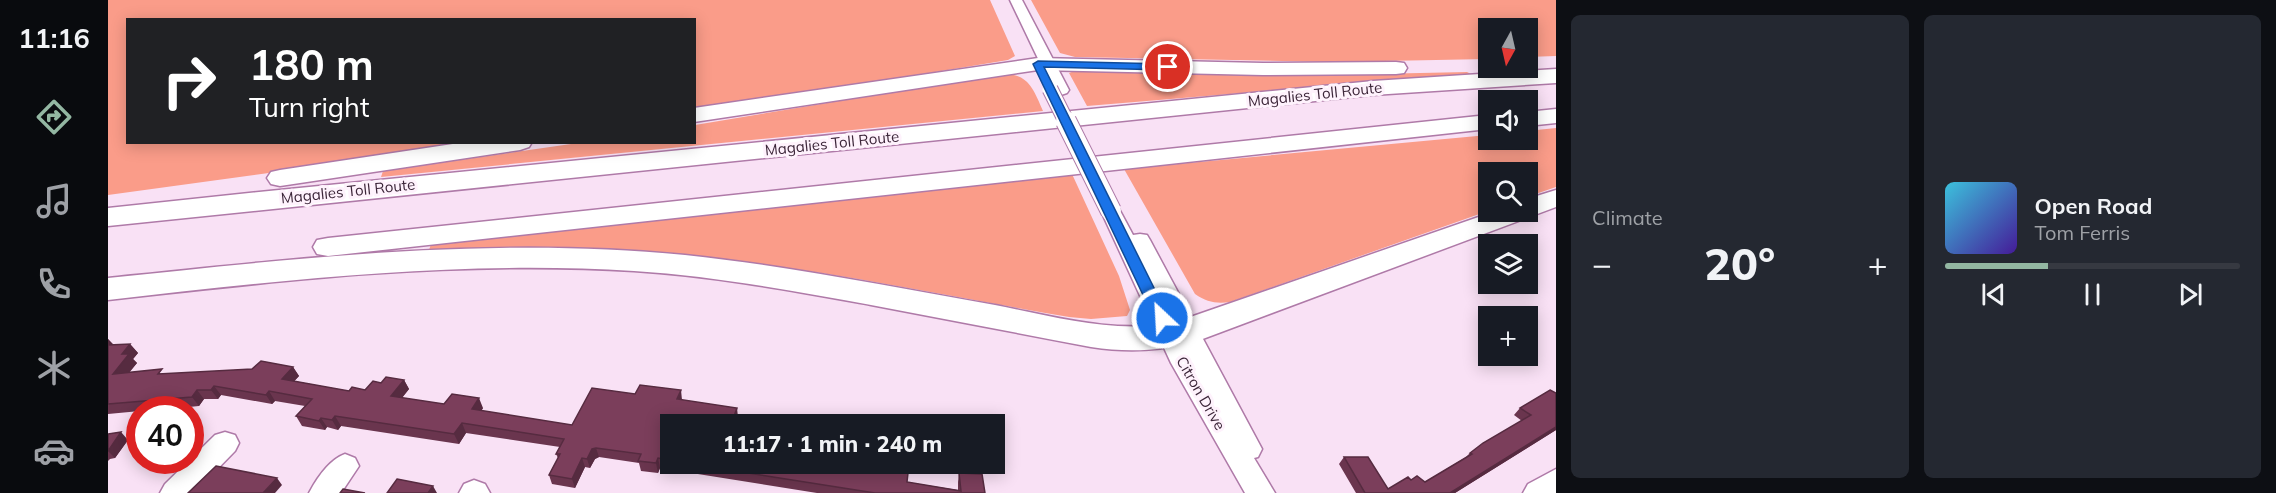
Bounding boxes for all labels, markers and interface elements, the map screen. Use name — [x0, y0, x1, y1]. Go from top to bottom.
north arrow — [1478, 18, 1538, 78]
map controls — [1478, 18, 1538, 366]
text: 11:16 — [18, 21, 90, 55]
text: 180 m — [249, 38, 374, 91]
pin — [1142, 41, 1193, 92]
icon: right — [150, 42, 228, 120]
icon: arrive — [1151, 50, 1184, 83]
street label: Magalies Toll Route — [1247, 78, 1383, 110]
text: Turn right — [249, 90, 369, 124]
button: sound — [1478, 90, 1538, 150]
icon: directions — [33, 96, 75, 138]
street label: Magalies Toll Route — [764, 127, 900, 159]
button: search — [1478, 162, 1538, 222]
street label: Magalies Toll Route — [280, 175, 416, 207]
icon: music — [33, 180, 75, 222]
text: Open Road — [2035, 192, 2152, 220]
text: Climate — [1592, 205, 1663, 230]
text: Tom Ferris — [2035, 220, 2130, 245]
button: layers — [1478, 234, 1538, 294]
text: 20° — [1704, 235, 1775, 291]
text: − — [1592, 243, 1612, 284]
text: + — [1868, 243, 1888, 284]
icon: phone — [33, 263, 75, 305]
icon: previous — [1977, 278, 2010, 311]
icon: pause — [2076, 278, 2109, 311]
icon: next — [2174, 278, 2207, 311]
position arrow — [1130, 286, 1194, 350]
button: + — [1478, 306, 1538, 366]
icon: climate — [33, 347, 75, 389]
street label: Citron Drive — [1172, 353, 1230, 433]
speed limit sign: 40 — [126, 396, 204, 474]
icon: car — [33, 430, 75, 472]
text: 11:17 · 1 min · 240 m — [723, 430, 942, 458]

